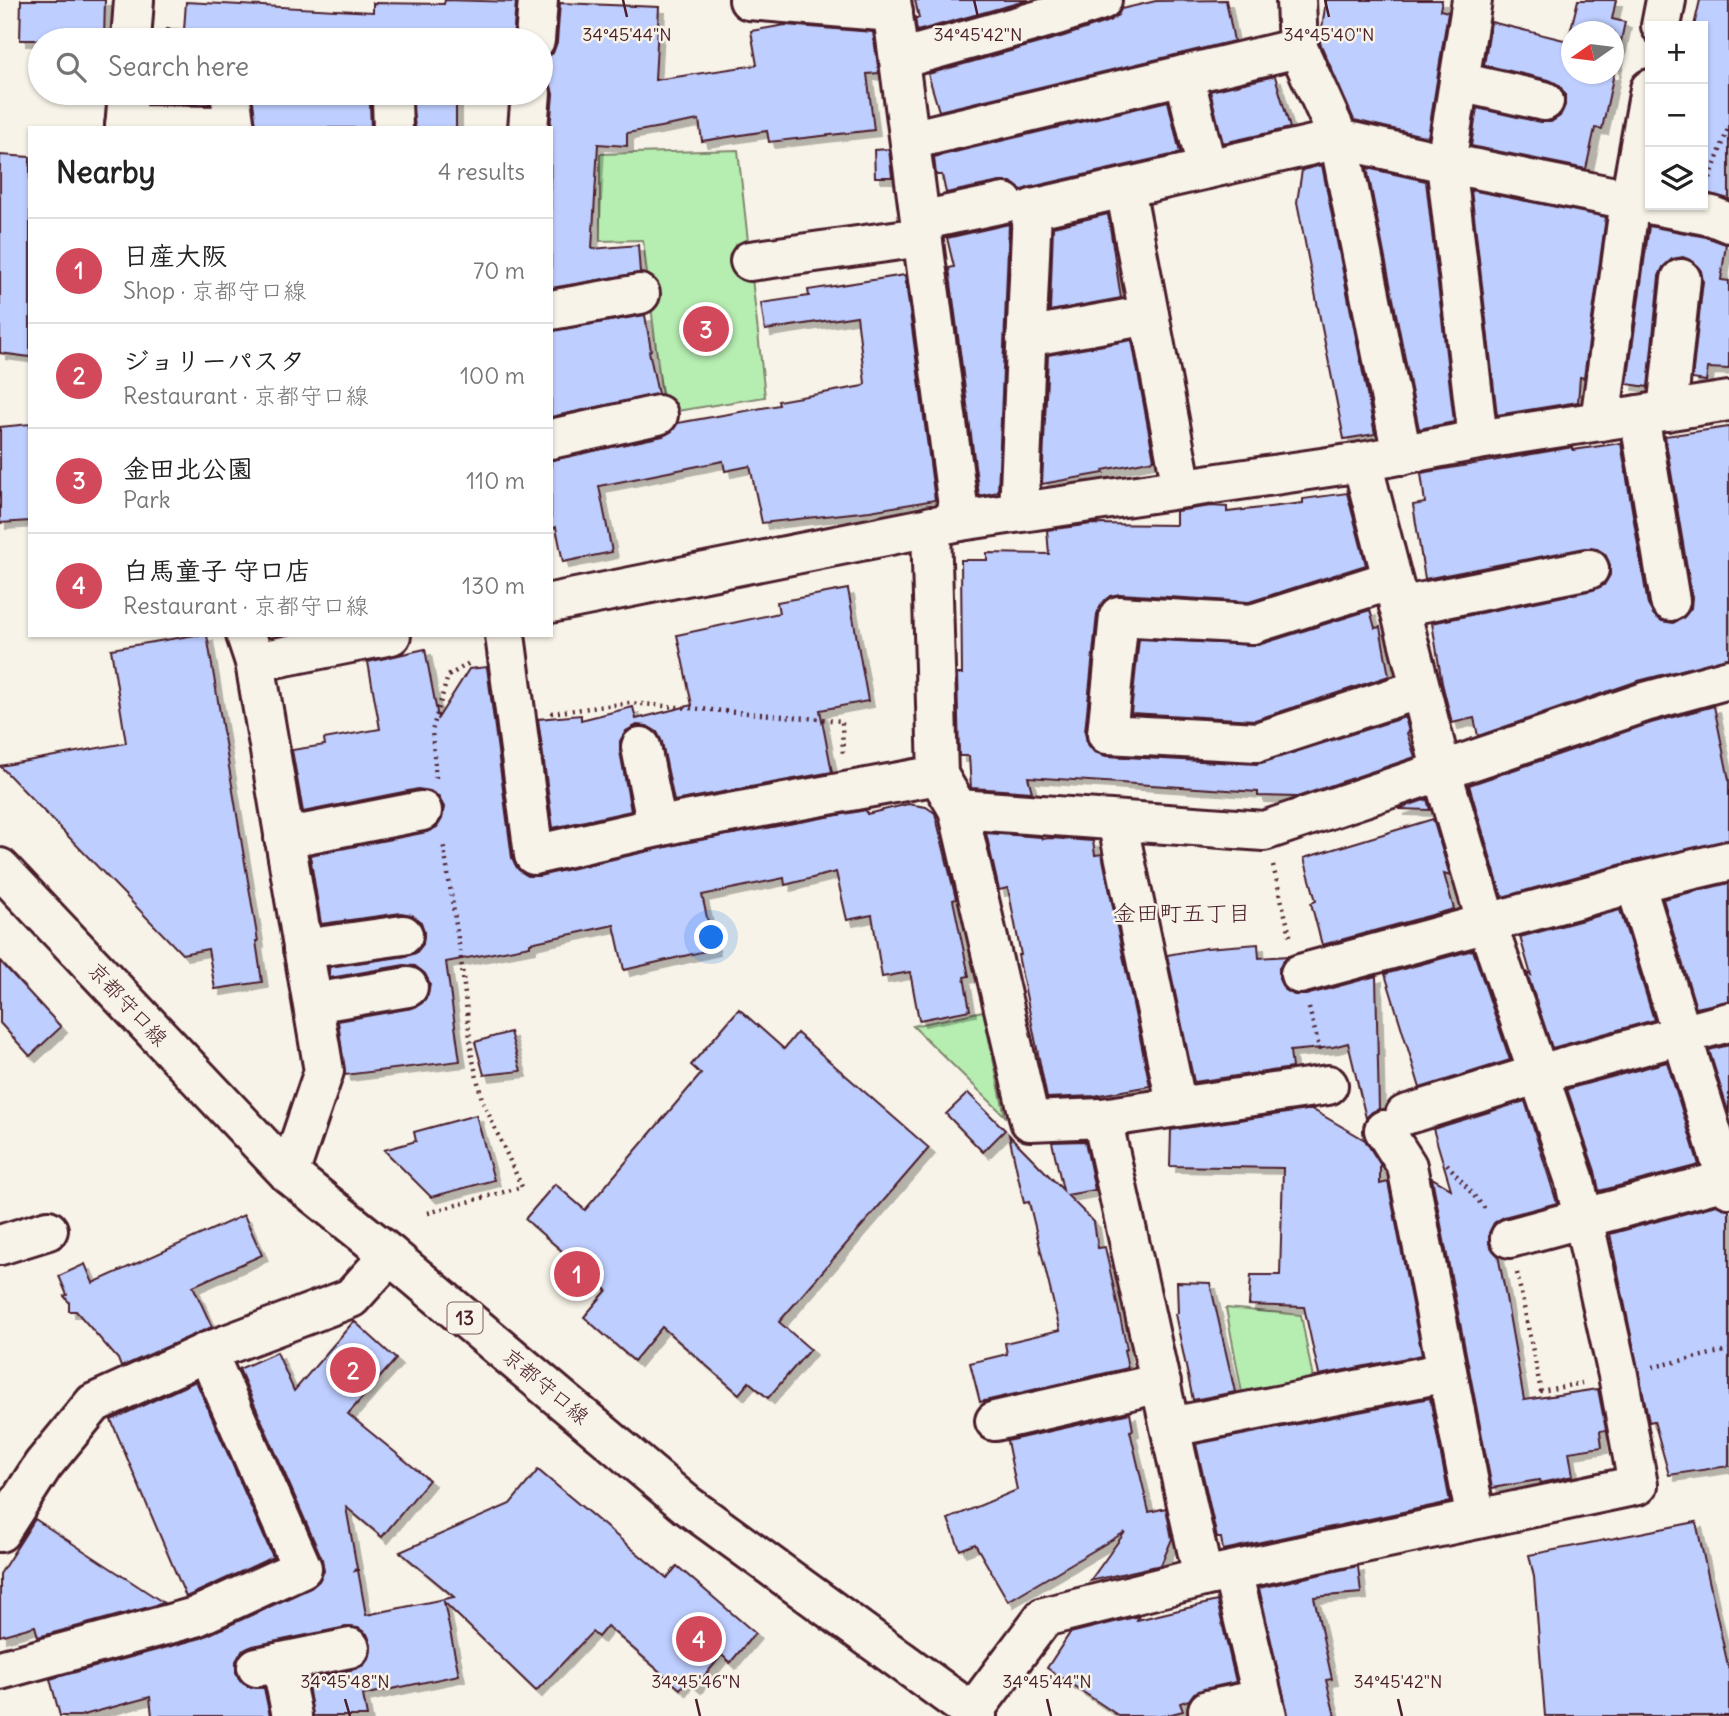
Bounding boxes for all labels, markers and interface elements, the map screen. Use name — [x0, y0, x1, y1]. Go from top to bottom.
north arrow — [1561, 21, 1624, 84]
map controls — [1645, 21, 1708, 210]
button: + — [1645, 21, 1708, 84]
text: 34°45'44"N — [582, 23, 672, 46]
text: 34°45'42"N — [934, 23, 1022, 46]
text: 34°45'40"N — [1284, 23, 1374, 46]
search box — [28, 28, 553, 105]
icon: search — [52, 48, 90, 86]
text: Search here — [108, 50, 249, 83]
button: − — [1645, 84, 1708, 147]
button: layers — [1645, 147, 1708, 210]
text: Nearby — [56, 153, 156, 191]
text: 4 results — [438, 157, 525, 186]
text: 日産大阪 — [123, 239, 227, 272]
text: 1 — [74, 256, 84, 285]
text: 70 m — [473, 256, 525, 285]
text: Shop · 京都守口線 — [123, 276, 306, 305]
pin: 3 — [683, 303, 729, 355]
text: ジョリーパスタ — [123, 344, 306, 377]
text: 2 — [73, 361, 85, 390]
text: 100 m — [460, 361, 525, 390]
text: Restaurant · 京都守口線 — [123, 381, 368, 410]
text: 金田北公園 — [123, 452, 253, 485]
text: 3 — [72, 466, 86, 495]
text: 110 m — [466, 466, 525, 495]
text: Park — [123, 485, 171, 514]
text: 白馬童子 守口店 — [123, 554, 311, 587]
text: 4 — [72, 571, 86, 600]
text: 130 m — [462, 571, 525, 600]
text: Restaurant · 京都守口線 — [123, 591, 368, 620]
district label: 金田町五丁目 — [1113, 898, 1251, 927]
your location — [694, 920, 728, 954]
street label: 京都守口線 — [82, 956, 174, 1052]
pin: 1 — [554, 1248, 600, 1300]
road number: 13 — [448, 1302, 482, 1334]
street label: 京都守口線 — [497, 1342, 595, 1430]
pin: 2 — [330, 1344, 376, 1396]
pin: 4 — [676, 1613, 722, 1665]
text: 34°45'48"N — [300, 1670, 390, 1693]
text: 34°45'46"N — [651, 1670, 741, 1693]
text: 34°45'44"N — [1002, 1670, 1092, 1693]
text: 34°45'42"N — [1354, 1670, 1442, 1693]

